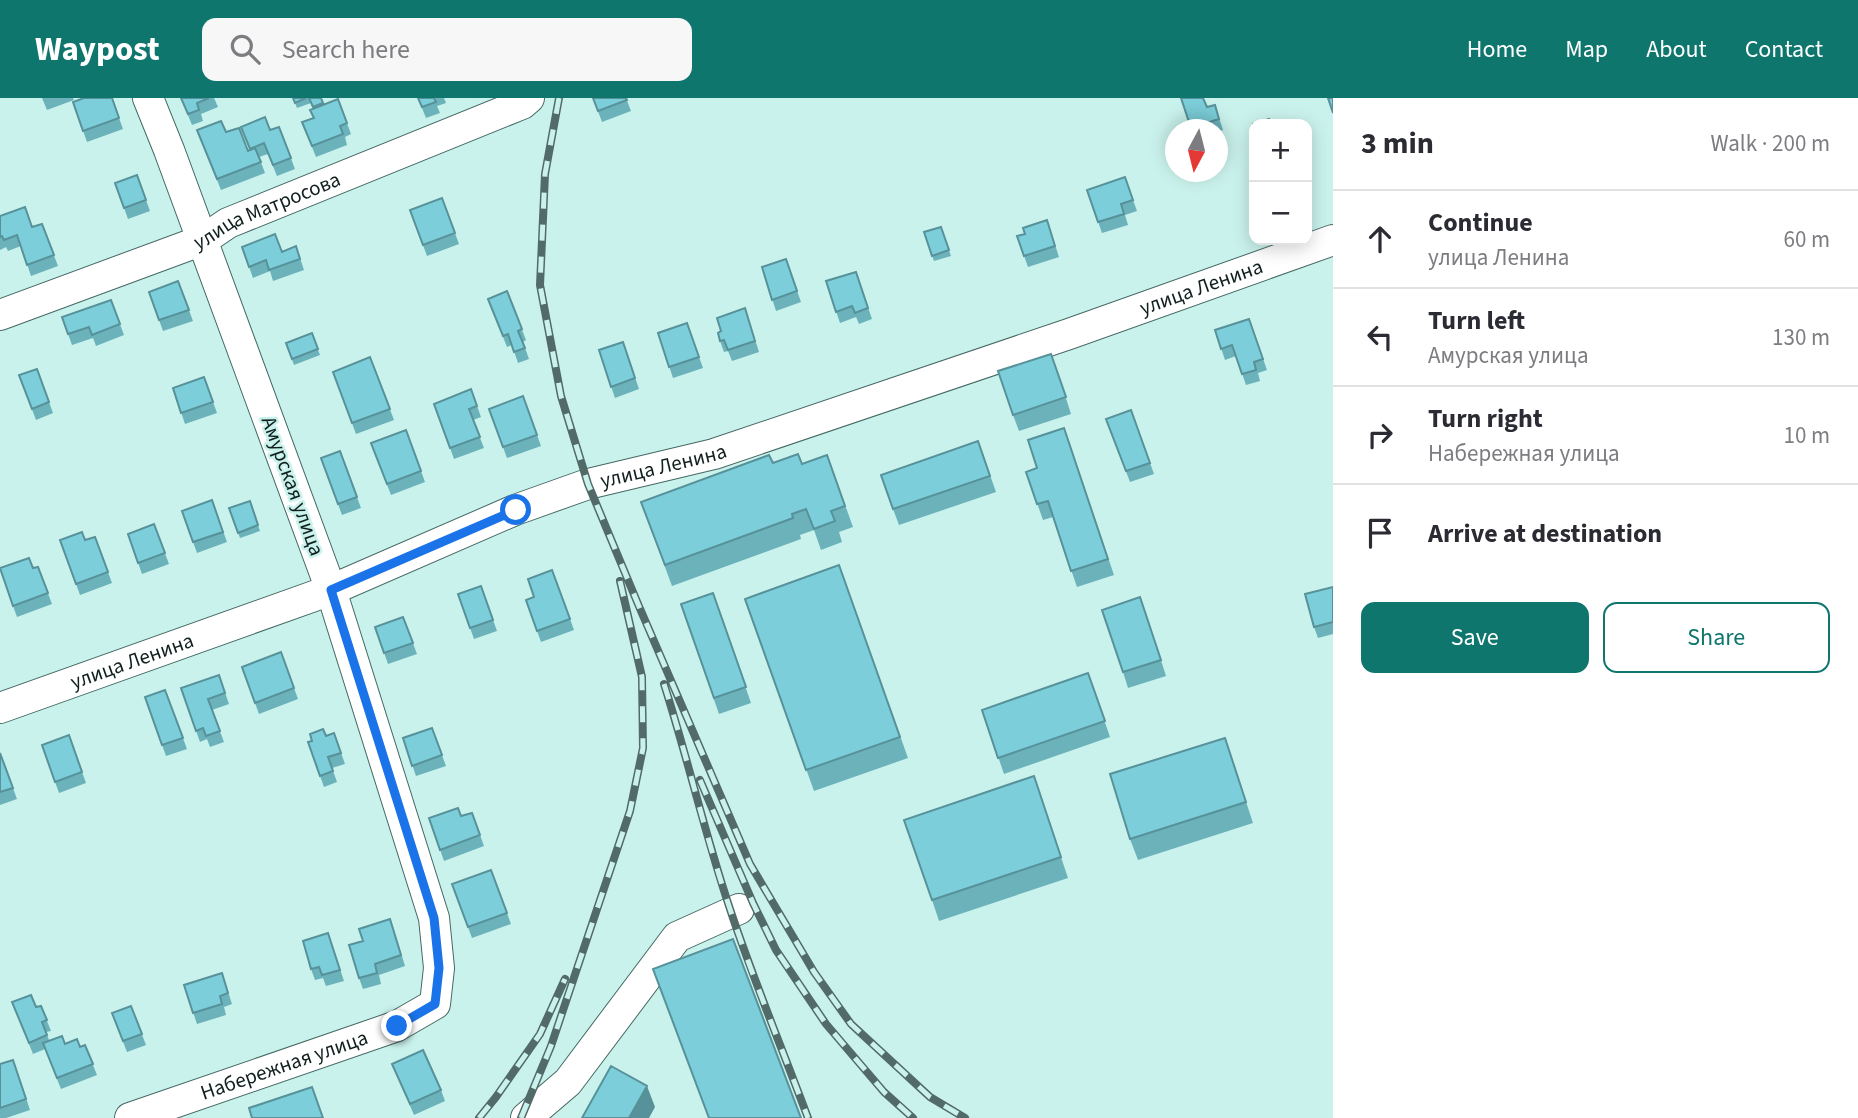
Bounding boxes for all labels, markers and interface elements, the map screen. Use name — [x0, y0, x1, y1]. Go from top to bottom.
search box — [202, 18, 692, 81]
text: Waypost — [35, 26, 160, 73]
icon: search — [226, 30, 264, 68]
text: Search here — [282, 31, 410, 68]
text: Home — [1467, 32, 1527, 67]
text: Map — [1565, 32, 1608, 67]
text: About — [1646, 32, 1707, 67]
text: Contact — [1745, 32, 1823, 67]
north arrow — [1165, 119, 1228, 182]
map controls — [1249, 119, 1312, 245]
button: + — [1249, 119, 1312, 182]
text: 3 min — [1361, 122, 1434, 165]
text: Walk · 200 m — [1711, 127, 1830, 160]
street label: улица Матросова — [189, 164, 345, 257]
button: − — [1249, 182, 1312, 245]
text: Continue — [1428, 204, 1533, 241]
icon: ahead — [1361, 220, 1399, 258]
text: 60 m — [1783, 223, 1830, 256]
text: улица Ленина — [1428, 241, 1569, 274]
street label: улица Ленина — [1135, 251, 1267, 323]
text: Turn left — [1428, 302, 1525, 339]
icon: left — [1361, 318, 1399, 356]
text: 130 m — [1772, 321, 1830, 354]
text: Амурская улица — [1428, 339, 1589, 372]
text: Turn right — [1428, 400, 1543, 437]
street label: Амурская улица — [254, 412, 332, 560]
icon: right — [1361, 416, 1399, 454]
text: 10 m — [1783, 419, 1830, 452]
street label: улица Ленина — [597, 436, 731, 496]
text: Набережная улица — [1428, 437, 1620, 470]
route start — [500, 494, 531, 525]
icon: arrive — [1361, 514, 1399, 552]
text: Arrive at destination — [1428, 515, 1662, 552]
button: Save — [1361, 602, 1589, 673]
button: Share — [1603, 602, 1830, 673]
street label: улица Ленина — [66, 625, 198, 697]
route end — [381, 1010, 412, 1041]
street label: Набережная улица — [196, 1022, 372, 1108]

